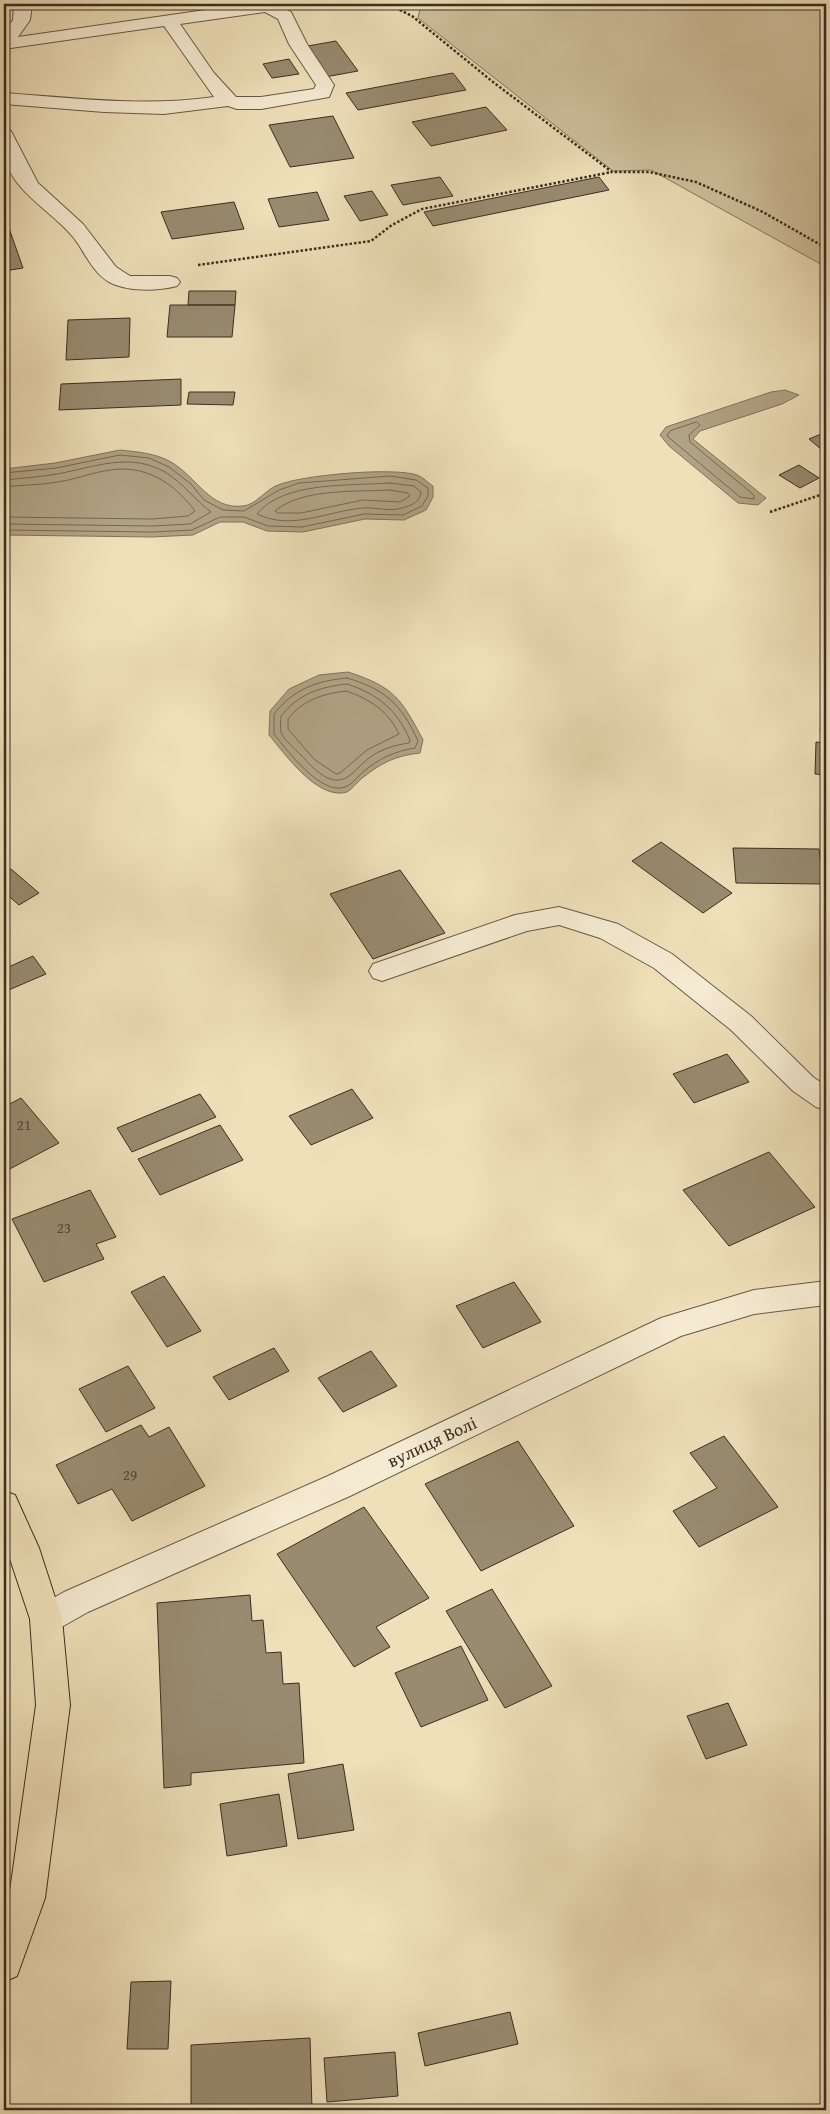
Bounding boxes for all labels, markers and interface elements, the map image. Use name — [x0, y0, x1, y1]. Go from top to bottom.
house number: 21 — [17, 1114, 31, 1135]
house number: 23 — [57, 1217, 71, 1238]
street label: вулиця Волі — [382, 1409, 481, 1474]
house number: 29 — [123, 1464, 137, 1485]

